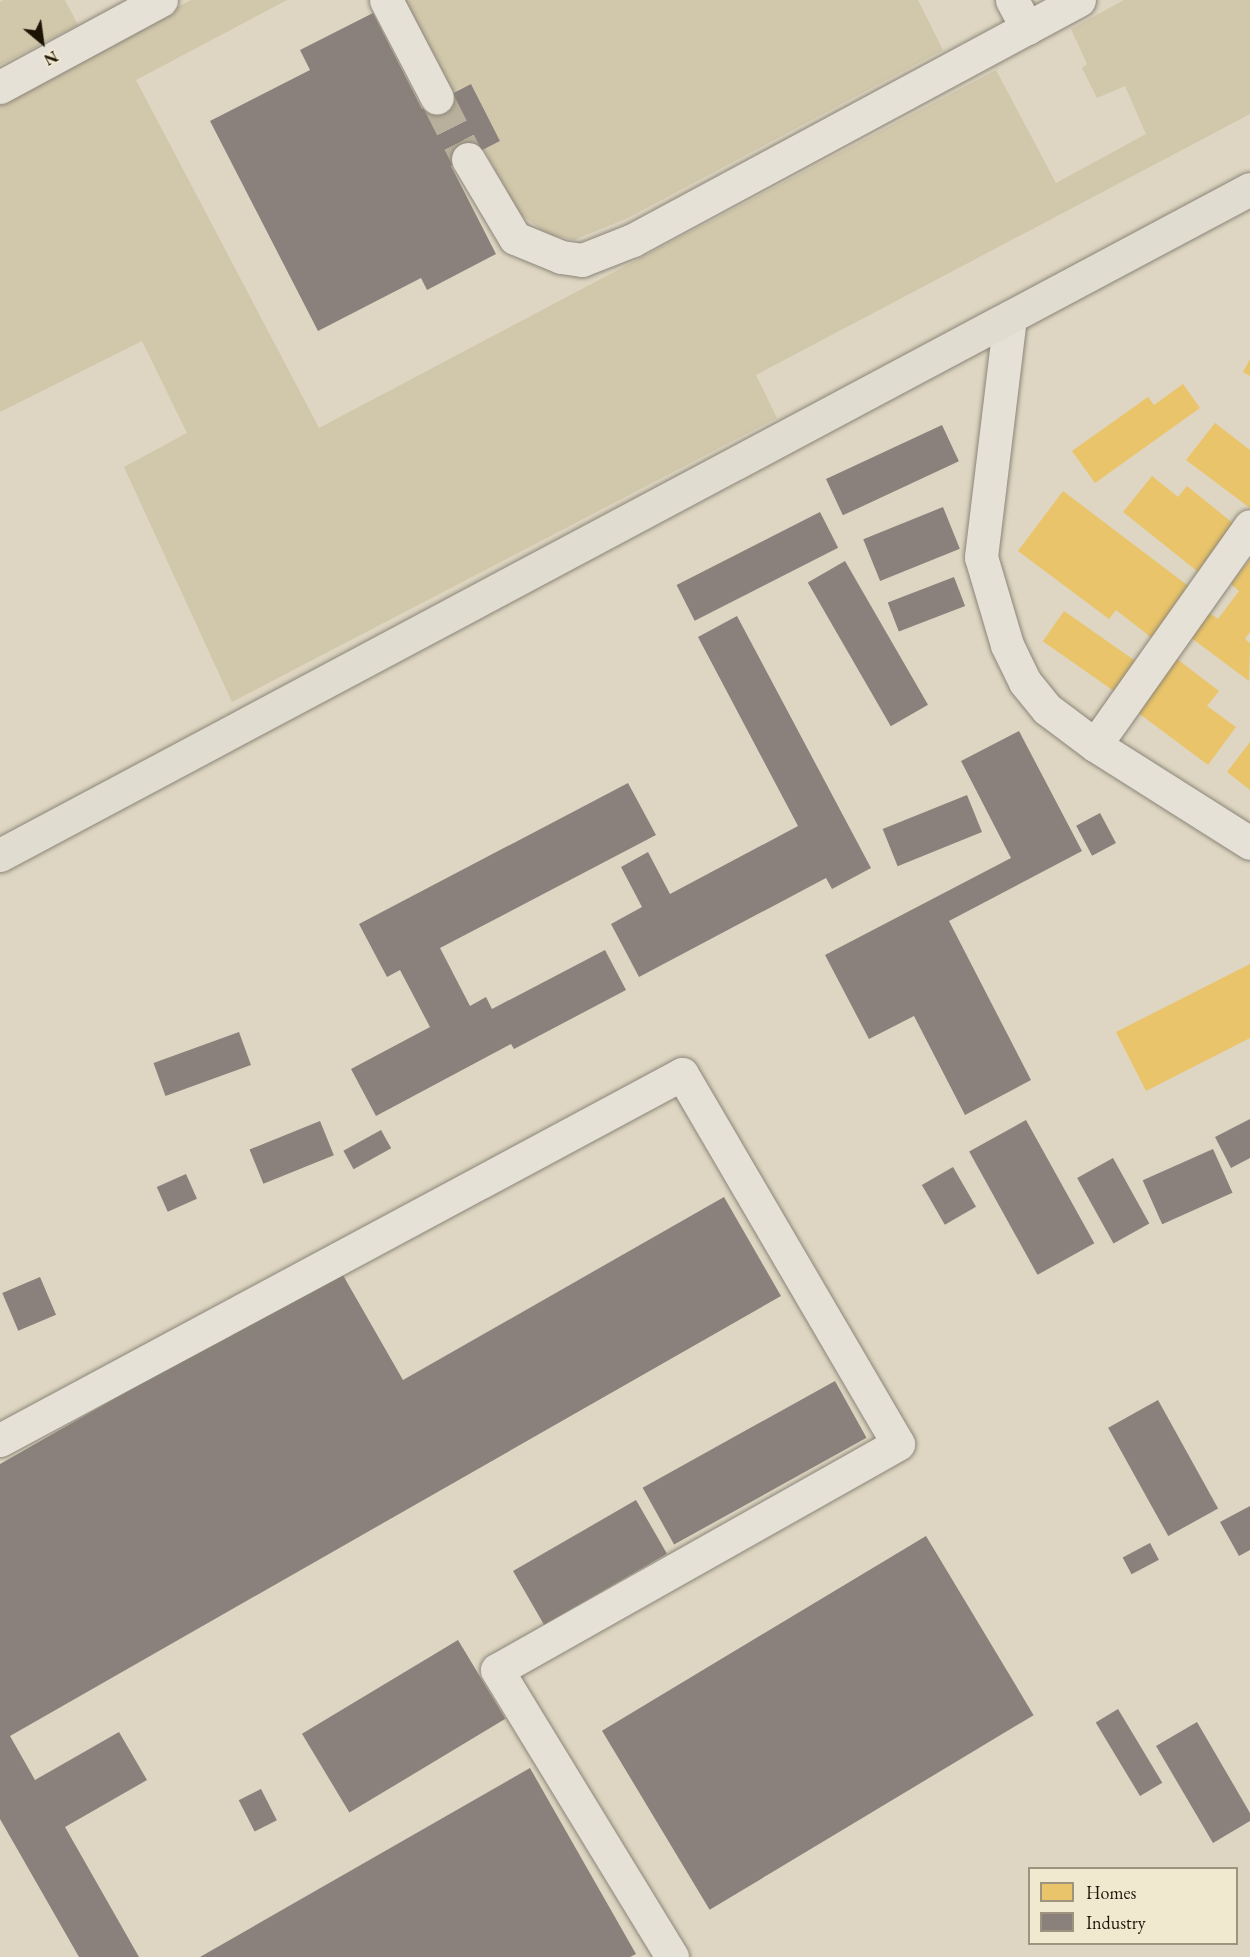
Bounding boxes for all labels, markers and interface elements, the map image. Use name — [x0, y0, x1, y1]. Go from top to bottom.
north arrow — [12, 12, 72, 72]
text: N — [40, 46, 62, 71]
legend — [1028, 1867, 1238, 1945]
text: Homes — [1086, 1881, 1136, 1904]
text: Industry — [1086, 1911, 1146, 1934]

